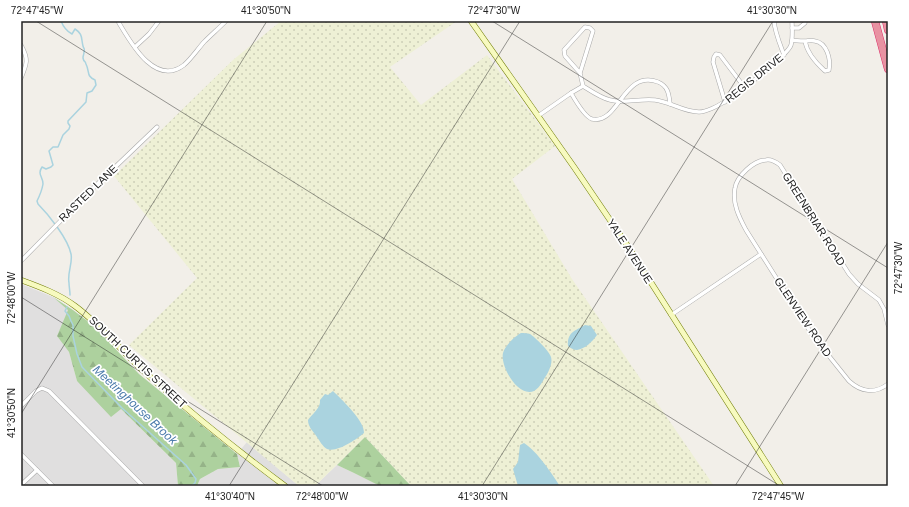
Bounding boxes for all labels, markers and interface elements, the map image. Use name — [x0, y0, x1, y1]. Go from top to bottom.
text: 72°47'45"W — [11, 5, 64, 16]
text: 41°30'50"N — [241, 5, 291, 16]
text: 72°47'30"W — [468, 5, 521, 16]
text: 41°30'30"N — [747, 5, 797, 16]
street label: REGIS DRIVE — [723, 51, 785, 105]
street label: RASTED LANE — [56, 162, 120, 224]
street label: GREENBRIAR ROAD — [780, 170, 848, 268]
street label: YALE AVENUE — [605, 217, 655, 285]
text: 72°47'30"W — [893, 241, 904, 294]
text: 72°48'00"W — [6, 271, 17, 324]
street label: GLENVIEW ROAD — [772, 275, 834, 359]
street label: SOUTH CURTIS STREET — [87, 314, 189, 410]
water label: Meetinghouse Brook — [90, 362, 181, 448]
text: 41°30'50"N — [6, 388, 17, 438]
text: 41°30'40"N — [205, 491, 255, 502]
text: 72°48'00"W — [296, 491, 349, 502]
text: 41°30'30"N — [458, 491, 508, 502]
text: 72°47'45"W — [752, 491, 805, 502]

